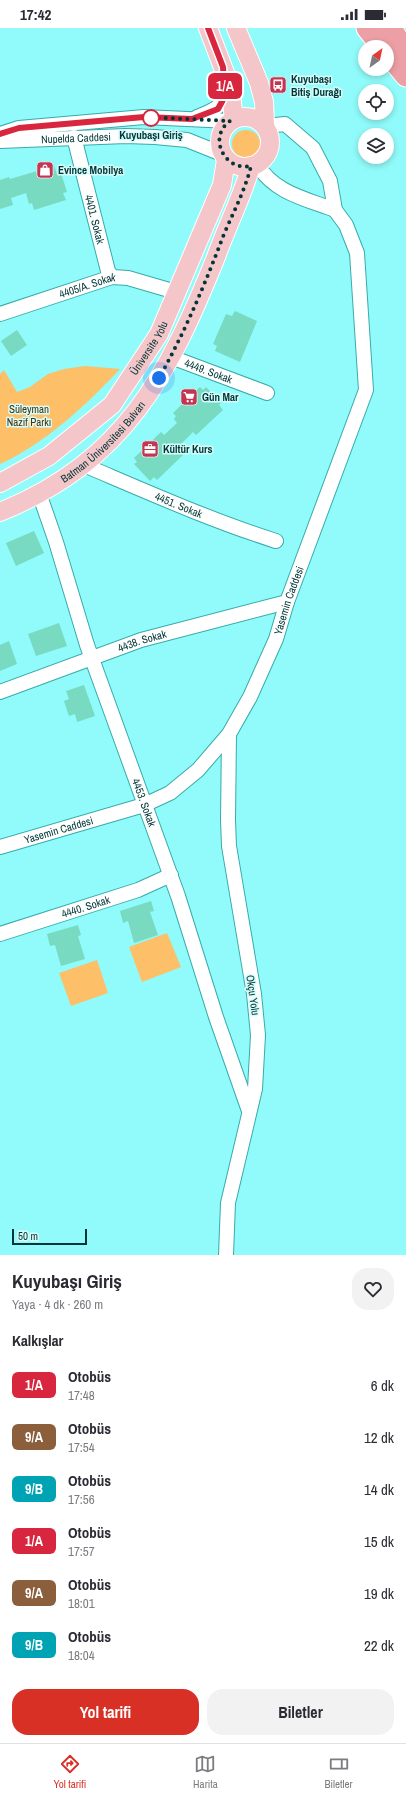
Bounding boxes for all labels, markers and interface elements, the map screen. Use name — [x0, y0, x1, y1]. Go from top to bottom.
text: 17:42 — [20, 4, 51, 25]
north arrow — [358, 40, 394, 76]
map controls — [358, 40, 394, 164]
place label: Kuyubaşı Bitiş Durağı — [291, 72, 342, 99]
line badge: 1/A — [202, 73, 248, 99]
bus stop icon: Kuyubaşı Bitiş Durağı — [268, 75, 288, 95]
text: 1/A — [216, 77, 234, 95]
button: locate — [358, 84, 394, 120]
marker: Kuyubaşı Giriş — [142, 109, 160, 127]
place label: Kuyubaşı Giriş — [119, 128, 183, 142]
button: layers — [358, 128, 394, 164]
street label: Nupelda Caddesi — [41, 130, 111, 146]
shop icon: Evince Mobilya — [35, 160, 55, 180]
place label: Evince Mobilya — [58, 163, 123, 177]
street label: 4401. Sokak — [82, 193, 108, 246]
street label: 4405/A. Sokak — [57, 270, 116, 301]
street label: Üniversite Yolu — [127, 319, 171, 378]
street label: 4449. Sokak — [182, 356, 235, 387]
your location — [149, 368, 169, 388]
supermarket icon: Gün Mar — [179, 387, 199, 407]
place label: Gün Mar — [202, 390, 239, 404]
street label: Batman Üniversitesi Bulvarı — [58, 398, 148, 486]
park label: Süleyman Nazif Parkı — [7, 402, 51, 429]
office icon: Kültür Kurs — [140, 439, 160, 459]
place label: Kültür Kurs — [163, 442, 213, 456]
street label: 4451. Sokak — [153, 489, 205, 521]
street label: Yasemin Caddesi — [271, 564, 307, 636]
street label: 4438. Sokak — [116, 627, 168, 655]
street label: 4453. Sokak — [129, 777, 159, 829]
street label: Yasemin Caddesi — [22, 813, 95, 847]
street label: 4440. Sokak — [60, 892, 112, 921]
street label: Okçu Yolu — [243, 974, 263, 1016]
scale bar — [12, 1227, 87, 1246]
text: 50 m — [18, 1229, 38, 1243]
text: Kuyubaşı Giriş — [12, 1268, 122, 1294]
button: heart — [352, 1268, 394, 1310]
text: Yaya · 4 dk · 260 m — [12, 1296, 103, 1313]
text: Kalkışlar — [12, 1330, 63, 1351]
text: Otobüs — [68, 1366, 111, 1387]
text: 6 dk — [371, 1375, 394, 1396]
text: 1/A — [25, 1376, 43, 1394]
text: 17:48 — [68, 1387, 95, 1404]
text: Otobüs — [68, 1418, 111, 1439]
text: 12 dk — [364, 1427, 394, 1448]
text: 9/A — [25, 1428, 43, 1446]
text: 17:54 — [68, 1439, 95, 1456]
text: Otobüs — [68, 1470, 111, 1491]
text: 14 dk — [364, 1479, 394, 1500]
text: 9/B — [25, 1480, 43, 1498]
text: 17:56 — [68, 1491, 95, 1508]
text: Otobüs — [68, 1522, 111, 1543]
text: 15 dk — [364, 1531, 394, 1552]
text: 1/A — [25, 1532, 43, 1550]
text: 17:57 — [68, 1543, 95, 1560]
text: Otobüs — [68, 1574, 111, 1595]
text: 19 dk — [364, 1583, 394, 1604]
text: 9/A — [25, 1584, 43, 1602]
text: 18:01 — [68, 1595, 95, 1612]
text: Otobüs — [68, 1626, 111, 1647]
text: 22 dk — [364, 1635, 394, 1656]
text: 9/B — [25, 1636, 43, 1654]
text: 18:04 — [68, 1647, 95, 1664]
button: Yol tarifi — [12, 1689, 199, 1735]
button: Biletler — [207, 1689, 394, 1735]
tab: Yol tarifi — [53, 1753, 86, 1791]
tab: Harita — [193, 1753, 218, 1791]
tab: Biletler — [325, 1753, 353, 1791]

